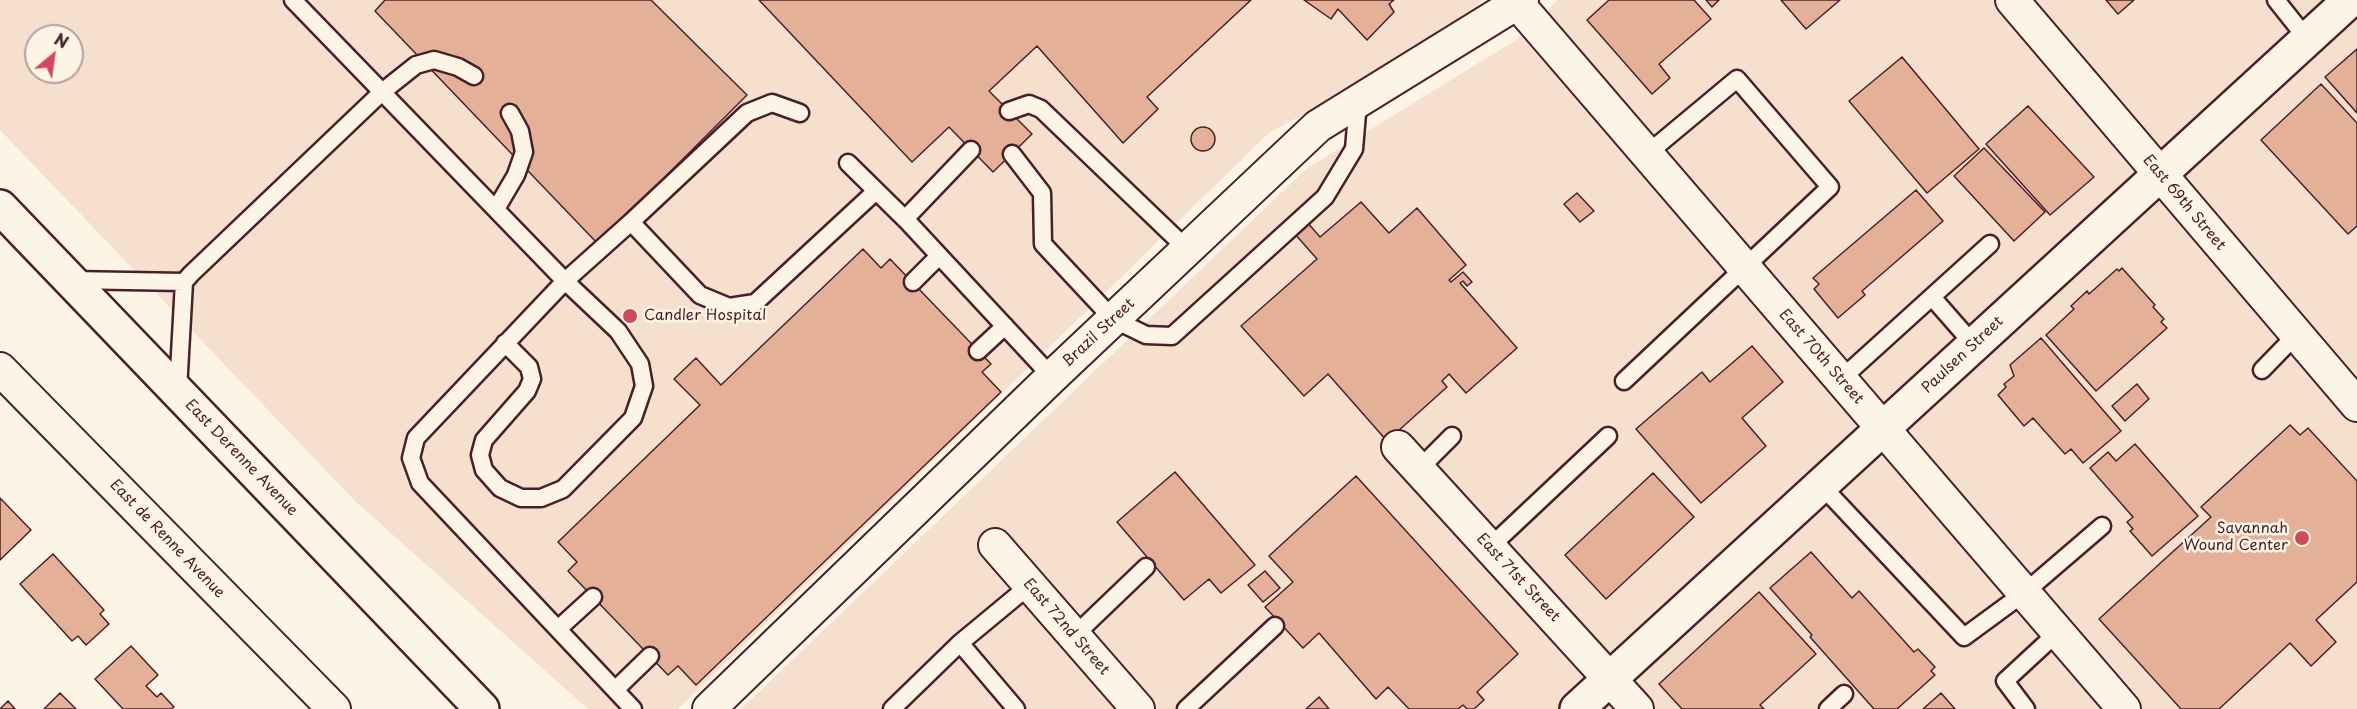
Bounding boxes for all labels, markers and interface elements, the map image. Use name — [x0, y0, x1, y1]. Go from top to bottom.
north arrow — [24, 24, 84, 84]
text: N — [50, 26, 73, 54]
street label: East 69th Street — [2139, 152, 2229, 254]
street label: Brazil Street — [1059, 295, 1139, 371]
street label: East 70th Street — [1775, 306, 1867, 408]
marker: Candler Hospital — [621, 307, 639, 325]
place label: Candler Hospital — [644, 307, 766, 325]
street label: Paulsen Street — [1919, 313, 2007, 397]
street label: East Derenne Avenue — [181, 396, 301, 520]
street label: East de Renne Avenue — [106, 476, 228, 602]
place label: Savannah Wound Center — [2184, 520, 2288, 555]
marker: Savannah Wound Center — [2293, 529, 2311, 547]
street label: East 71st Street — [1472, 530, 1564, 626]
street label: East 72nd Street — [1019, 575, 1113, 679]

